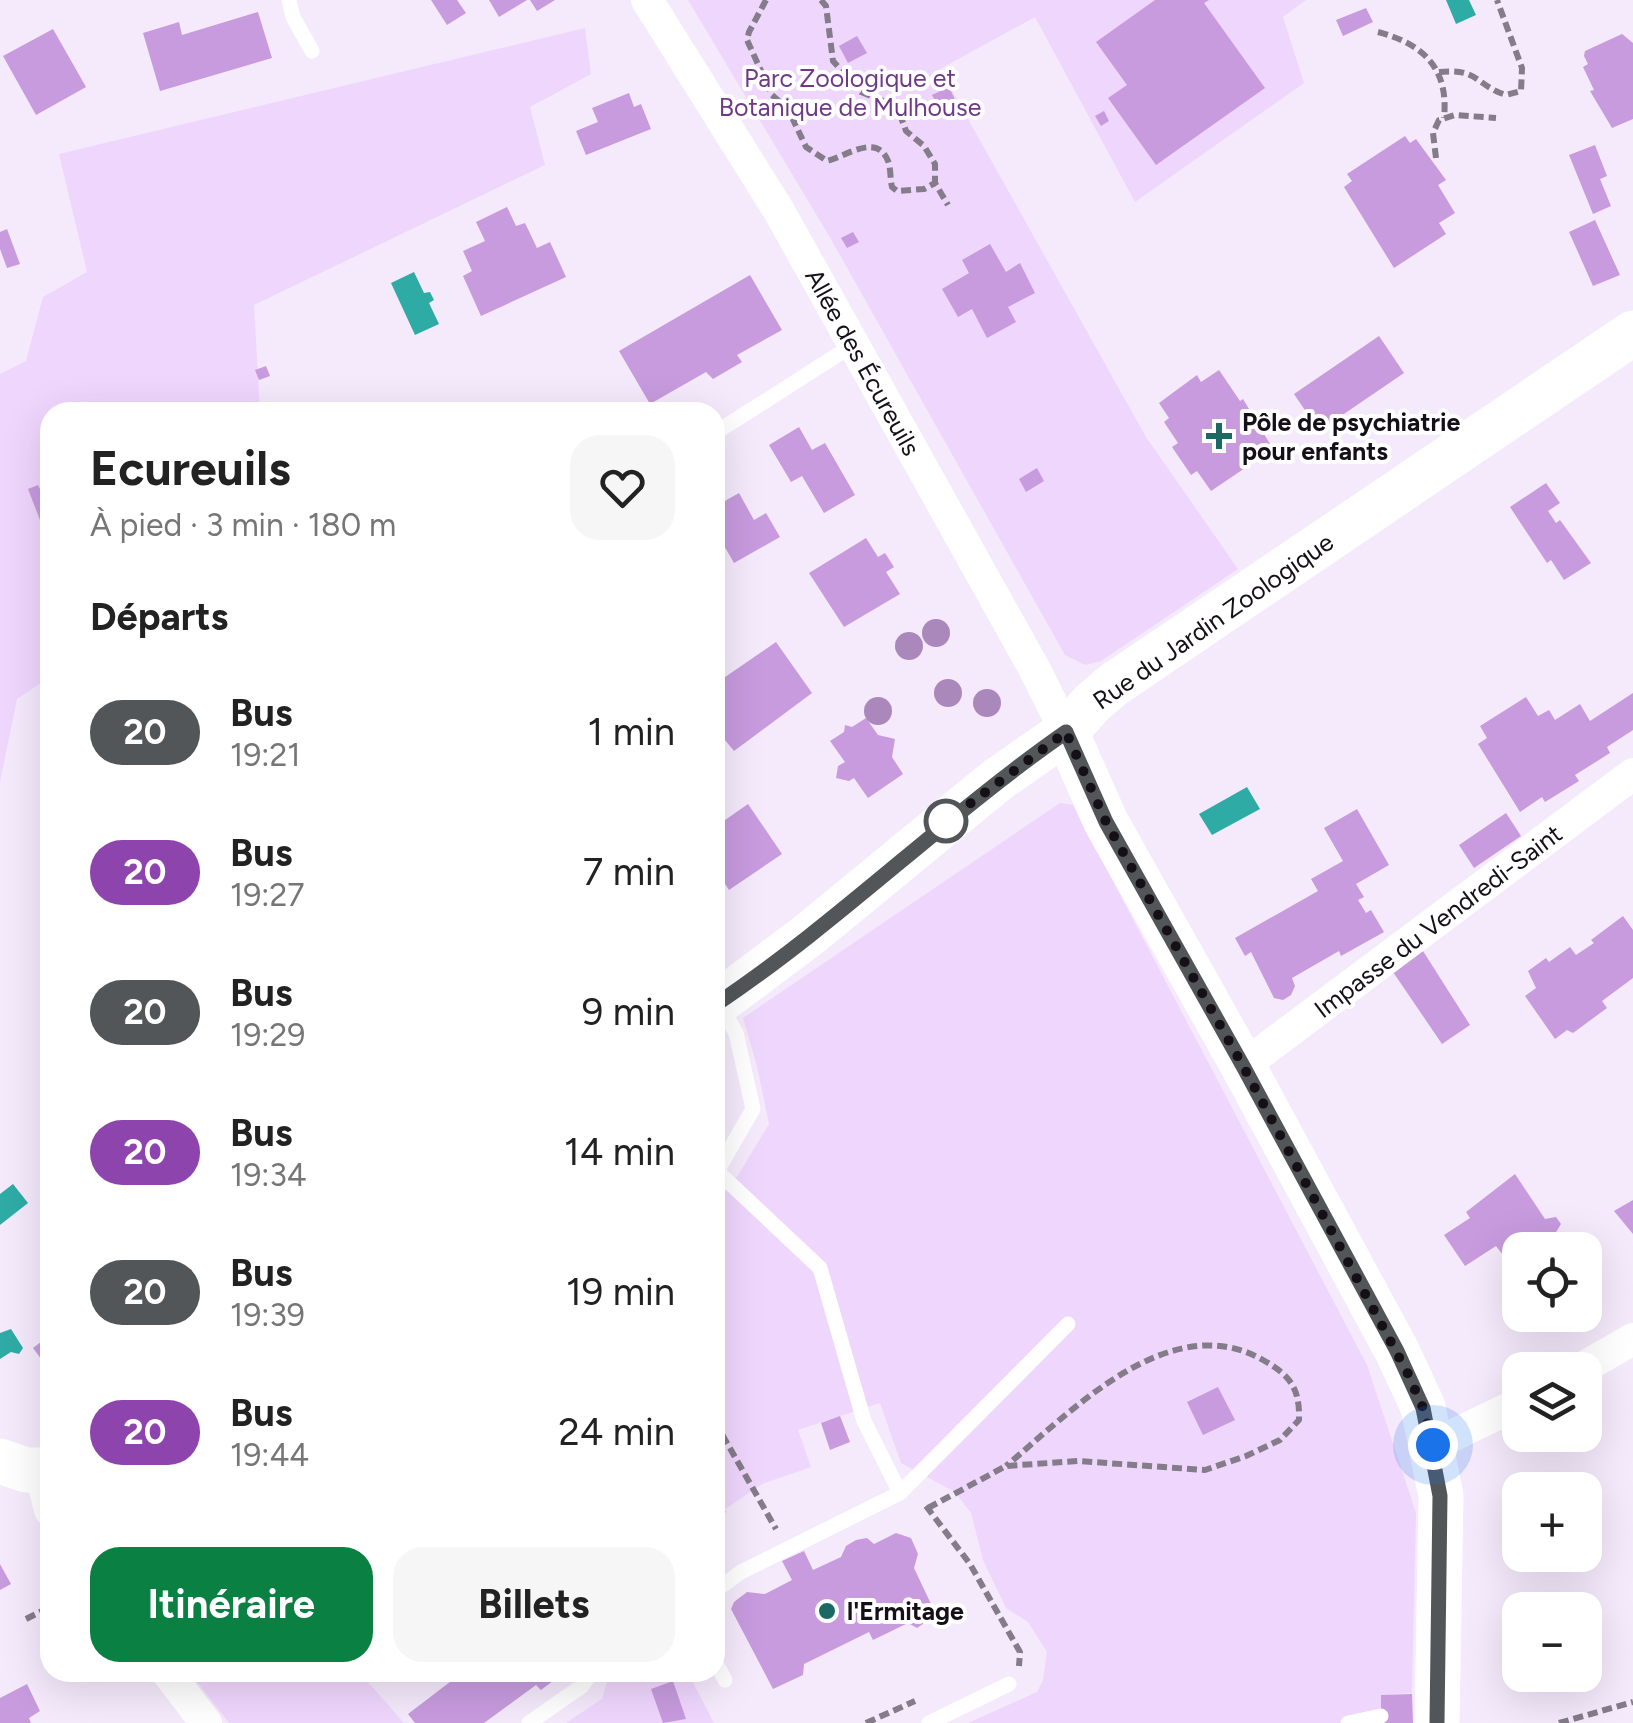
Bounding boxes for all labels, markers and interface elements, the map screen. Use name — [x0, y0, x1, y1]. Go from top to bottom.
park label: Parc Zoologique et Botanique de Mulhouse — [719, 63, 981, 122]
street label: Allée des Écureuils — [799, 263, 927, 461]
place label: Pôle de psychiatrie pour enfants — [1242, 407, 1461, 466]
marker: Pôle de psychiatrie pour enfants — [1206, 423, 1232, 449]
button: heart — [570, 435, 675, 540]
text: Ecureuils — [90, 439, 291, 497]
text: À pied · 3 min · 180 m — [90, 506, 396, 544]
street label: Rue du Jardin Zoologique — [1087, 527, 1339, 715]
text: Départs — [90, 594, 228, 640]
text: Bus — [230, 690, 293, 736]
text: 1 min — [588, 709, 675, 755]
text: 20 — [124, 711, 166, 753]
text: 19:21 — [230, 736, 301, 774]
unlabelled marker — [925, 800, 967, 842]
street label: Impasse du Vendredi-Saint — [1308, 818, 1568, 1024]
text: Bus — [230, 830, 293, 876]
text: 7 min — [583, 849, 675, 895]
text: 20 — [124, 851, 166, 893]
text: 19:27 — [230, 876, 305, 914]
text: Bus — [230, 970, 293, 1016]
text: 9 min — [582, 989, 675, 1035]
text: 20 — [124, 991, 166, 1033]
text: 19:29 — [230, 1016, 305, 1054]
text: Bus — [230, 1110, 293, 1156]
text: 14 min — [564, 1129, 675, 1175]
text: 20 — [124, 1131, 166, 1173]
text: 19:34 — [230, 1156, 307, 1194]
map controls — [1502, 1232, 1602, 1692]
button: locate — [1502, 1232, 1602, 1332]
text: Bus — [230, 1250, 293, 1296]
text: 19 min — [566, 1269, 675, 1315]
text: 20 — [124, 1271, 166, 1313]
text: 19:39 — [230, 1296, 305, 1334]
button: layers — [1502, 1352, 1602, 1452]
text: Bus — [230, 1390, 293, 1436]
text: 24 min — [558, 1409, 675, 1455]
text: 20 — [124, 1411, 166, 1453]
your location — [1408, 1420, 1458, 1470]
text: 19:44 — [230, 1436, 309, 1474]
button: + — [1502, 1472, 1602, 1572]
button: Itinéraire — [90, 1547, 373, 1662]
button: Billets — [393, 1547, 675, 1662]
button: − — [1502, 1592, 1602, 1692]
place label: l'Ermitage — [847, 1596, 964, 1626]
marker: l'Ermitage — [816, 1600, 838, 1622]

